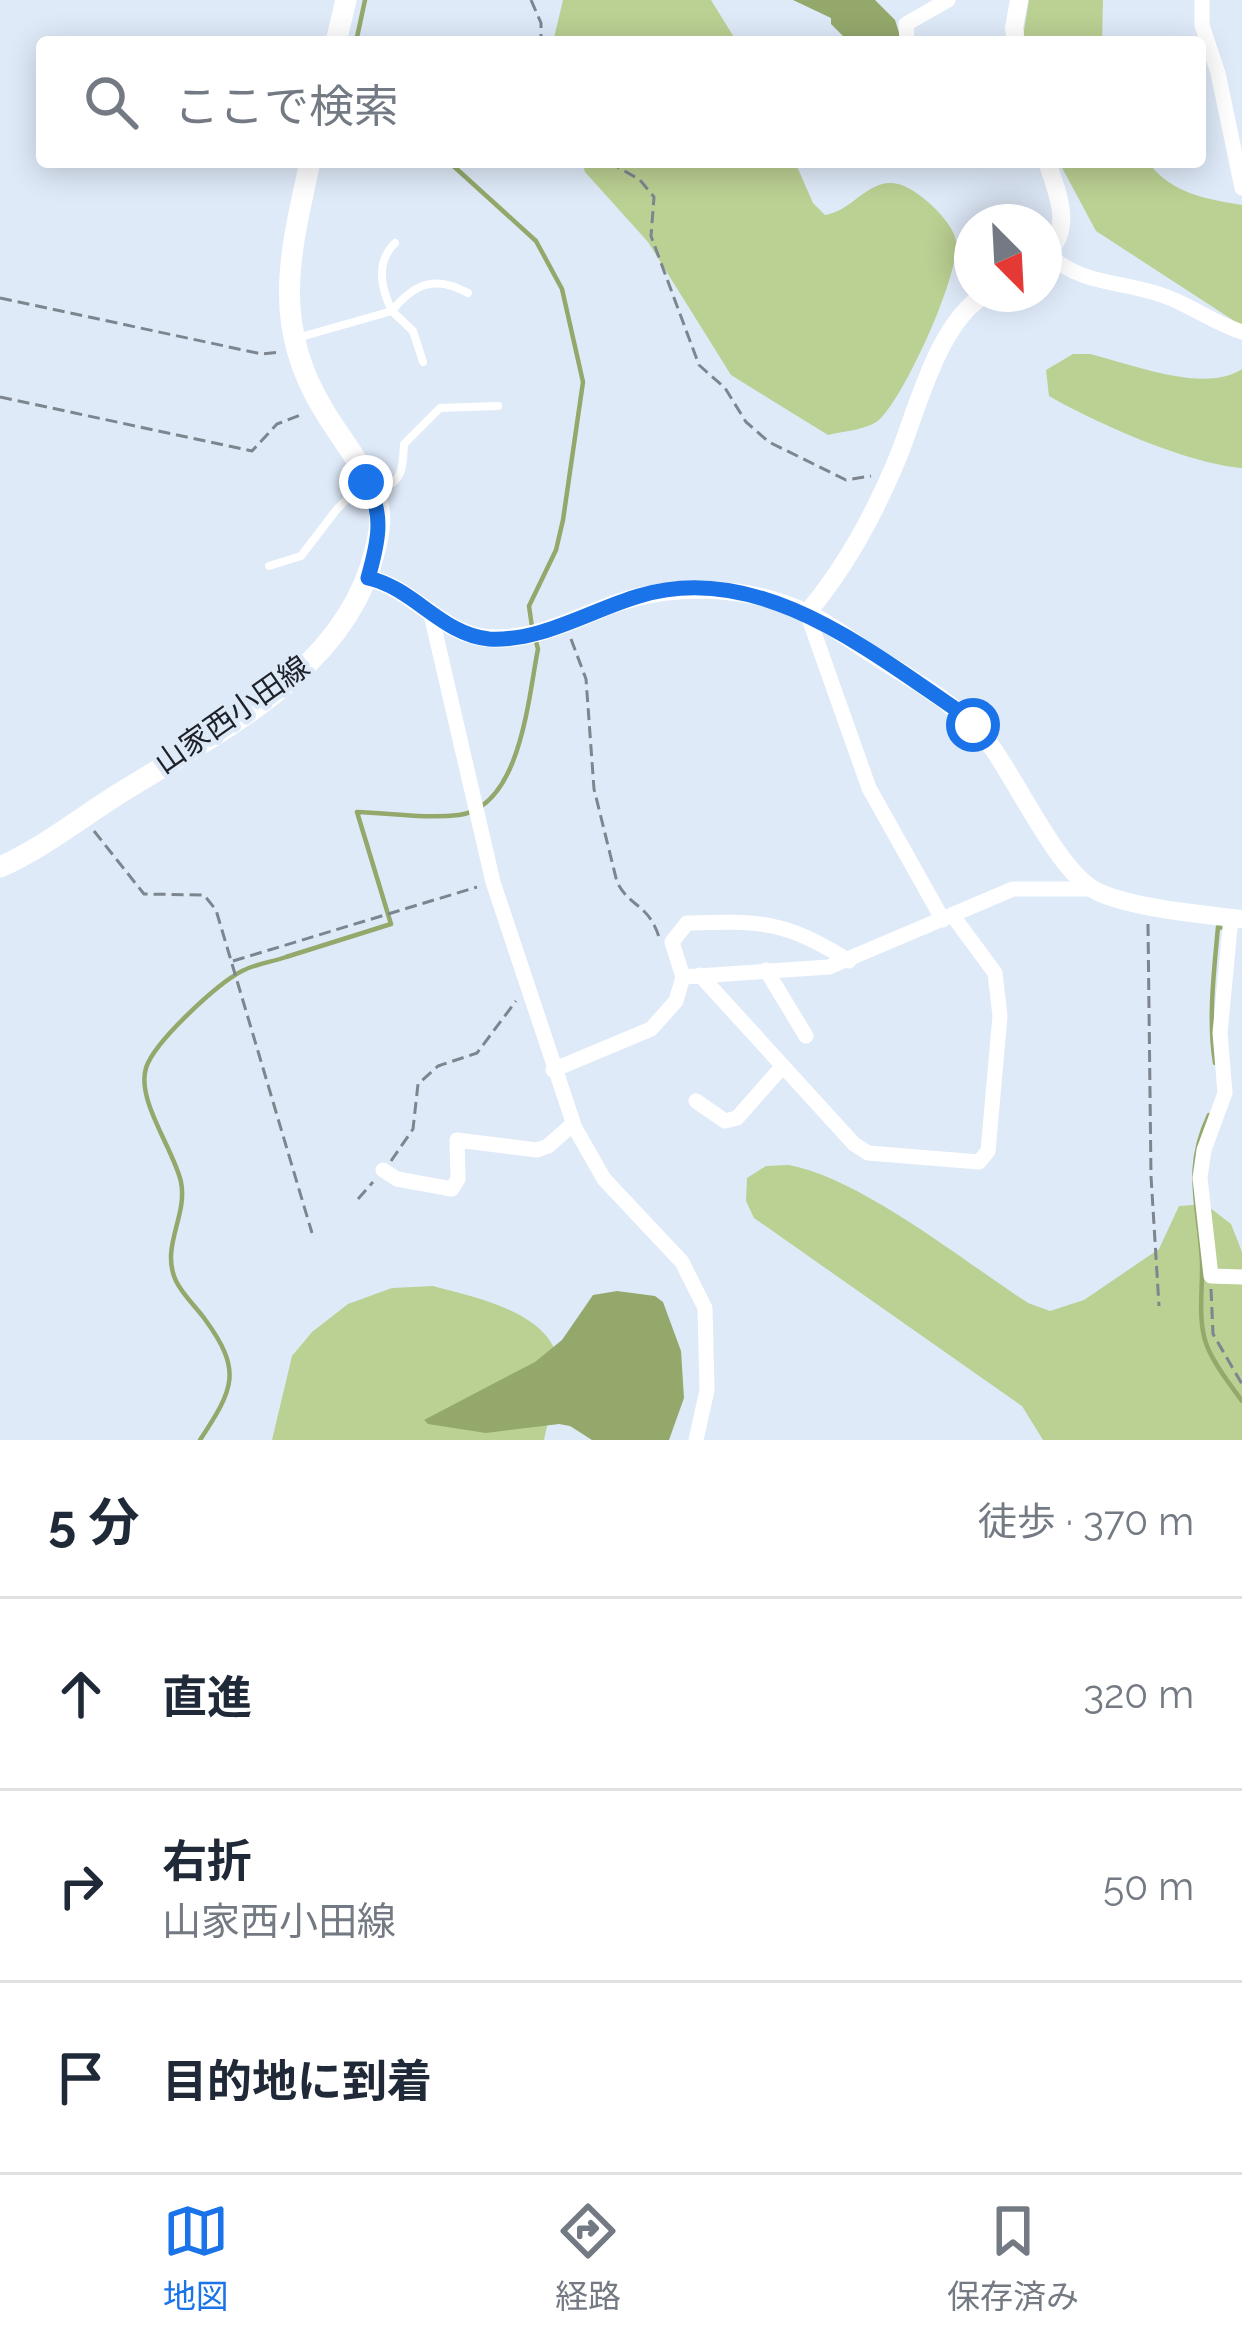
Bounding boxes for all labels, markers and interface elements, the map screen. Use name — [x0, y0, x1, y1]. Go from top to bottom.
search box — [36, 36, 1206, 168]
icon: search — [78, 69, 144, 135]
text: ここで検索 — [174, 80, 399, 133]
north arrow — [954, 204, 1062, 312]
route end — [339, 455, 393, 509]
street label: 山家西小田線 — [148, 649, 315, 781]
route start — [946, 698, 1000, 752]
text: 5 分 — [48, 1492, 140, 1552]
text: 徒歩 · 370 m — [978, 1498, 1194, 1544]
icon: ahead — [48, 1661, 114, 1727]
text: 直進 — [162, 1671, 252, 1724]
text: 320 m — [1083, 1671, 1194, 1717]
text: 右折 — [162, 1835, 252, 1888]
icon: right — [48, 1853, 114, 1919]
text: 50 m — [1103, 1863, 1194, 1909]
text: 山家西小田線 — [162, 1898, 396, 1944]
icon: arrive — [48, 2045, 114, 2111]
text: 目的地に到着 — [162, 2055, 432, 2108]
tab: 地図 — [163, 2198, 229, 2318]
tab: 経路 — [555, 2198, 621, 2318]
tab: 保存済み — [947, 2198, 1079, 2318]

